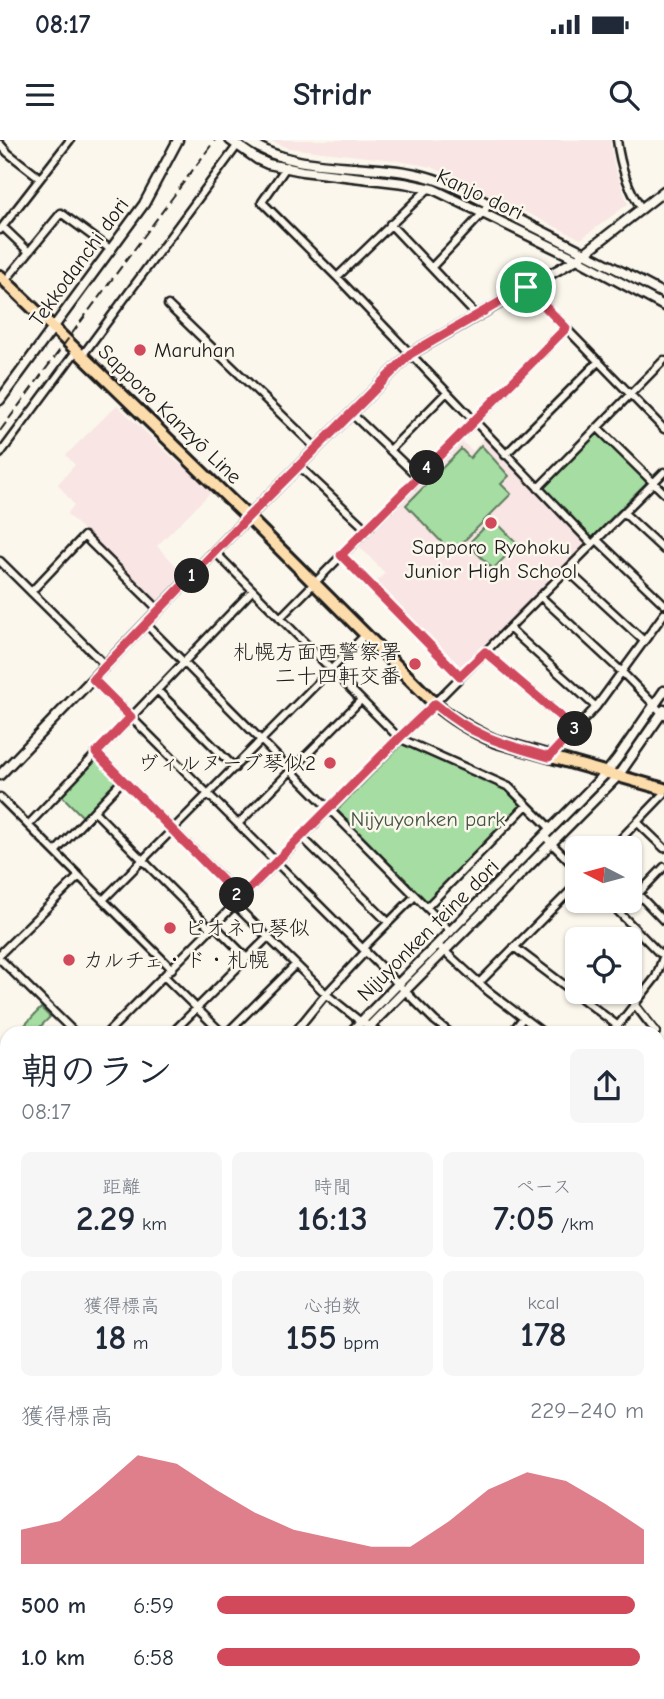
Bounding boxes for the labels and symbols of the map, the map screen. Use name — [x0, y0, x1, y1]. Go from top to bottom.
street label: Kanjo dori — [433, 164, 527, 224]
street label: Tekkodanchi dori — [24, 193, 134, 331]
pin — [496, 257, 556, 317]
place label: Maruhan — [154, 338, 235, 362]
street label: Sapporo Kanzyō Line — [93, 339, 247, 489]
marker: Maruhan — [132, 342, 148, 358]
pin: 4 — [410, 450, 444, 486]
marker: Sapporo Ryohoku Junior High School — [483, 515, 499, 531]
place label: Sapporo Ryohoku Junior High School — [405, 535, 577, 583]
pin: 1 — [174, 558, 210, 593]
place label: 札幌方面西警察署 二十四軒交番 — [233, 640, 401, 688]
marker: 札幌方面西警察署 二十四軒交番 — [407, 656, 423, 672]
pin: 3 — [558, 712, 592, 746]
place label: ヴィルヌーブ琴似2 — [138, 751, 316, 775]
marker: ヴィルヌーブ琴似2 — [322, 755, 338, 771]
park label: Nijyuyonken park — [351, 807, 505, 831]
north arrow — [565, 836, 642, 914]
street label: Nijuyonken teine dori — [352, 854, 504, 1006]
pin: 2 — [219, 878, 254, 912]
place label: ピオネロ琴似 — [184, 916, 310, 940]
marker: ピオネロ琴似 — [162, 920, 178, 936]
place label: カルチェ・ド・札幌 — [83, 948, 269, 972]
marker: カルチェ・ド・札幌 — [61, 952, 77, 968]

